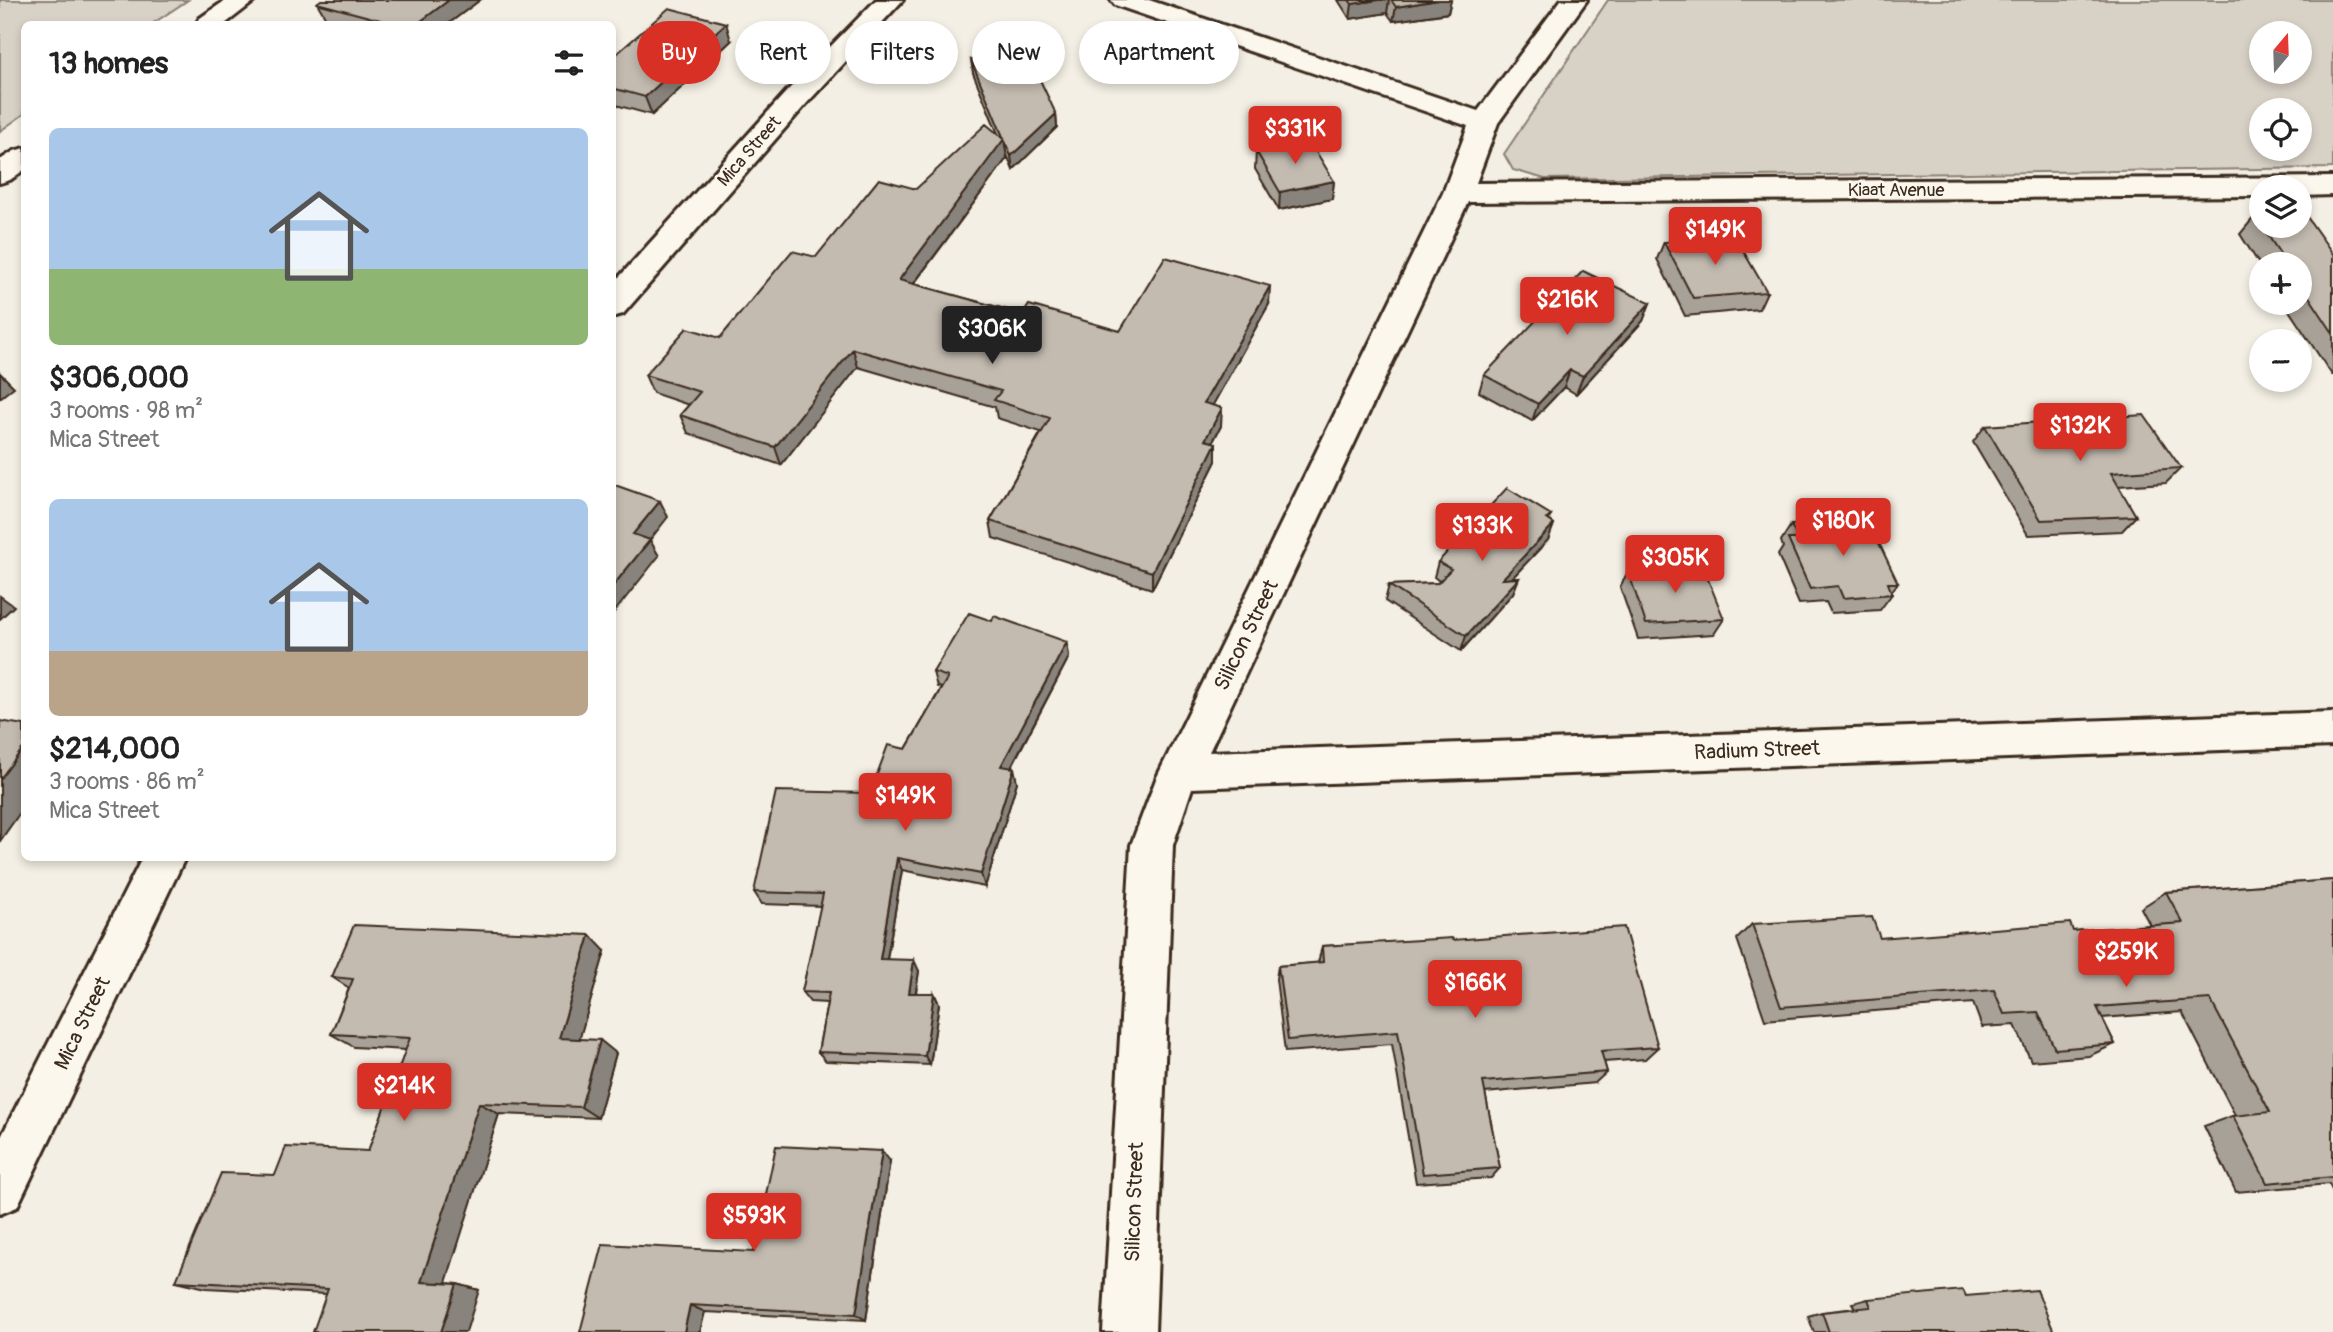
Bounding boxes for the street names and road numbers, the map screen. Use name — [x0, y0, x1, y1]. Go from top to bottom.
street label: Mica Street — [712, 111, 787, 191]
street label: Kiaat Avenue — [1848, 179, 1945, 202]
street label: Silicon Street — [1208, 575, 1285, 695]
street label: Radium Street — [1694, 735, 1821, 766]
street label: Mica Street — [48, 972, 117, 1074]
street label: Silicon Street — [1119, 1141, 1150, 1262]

